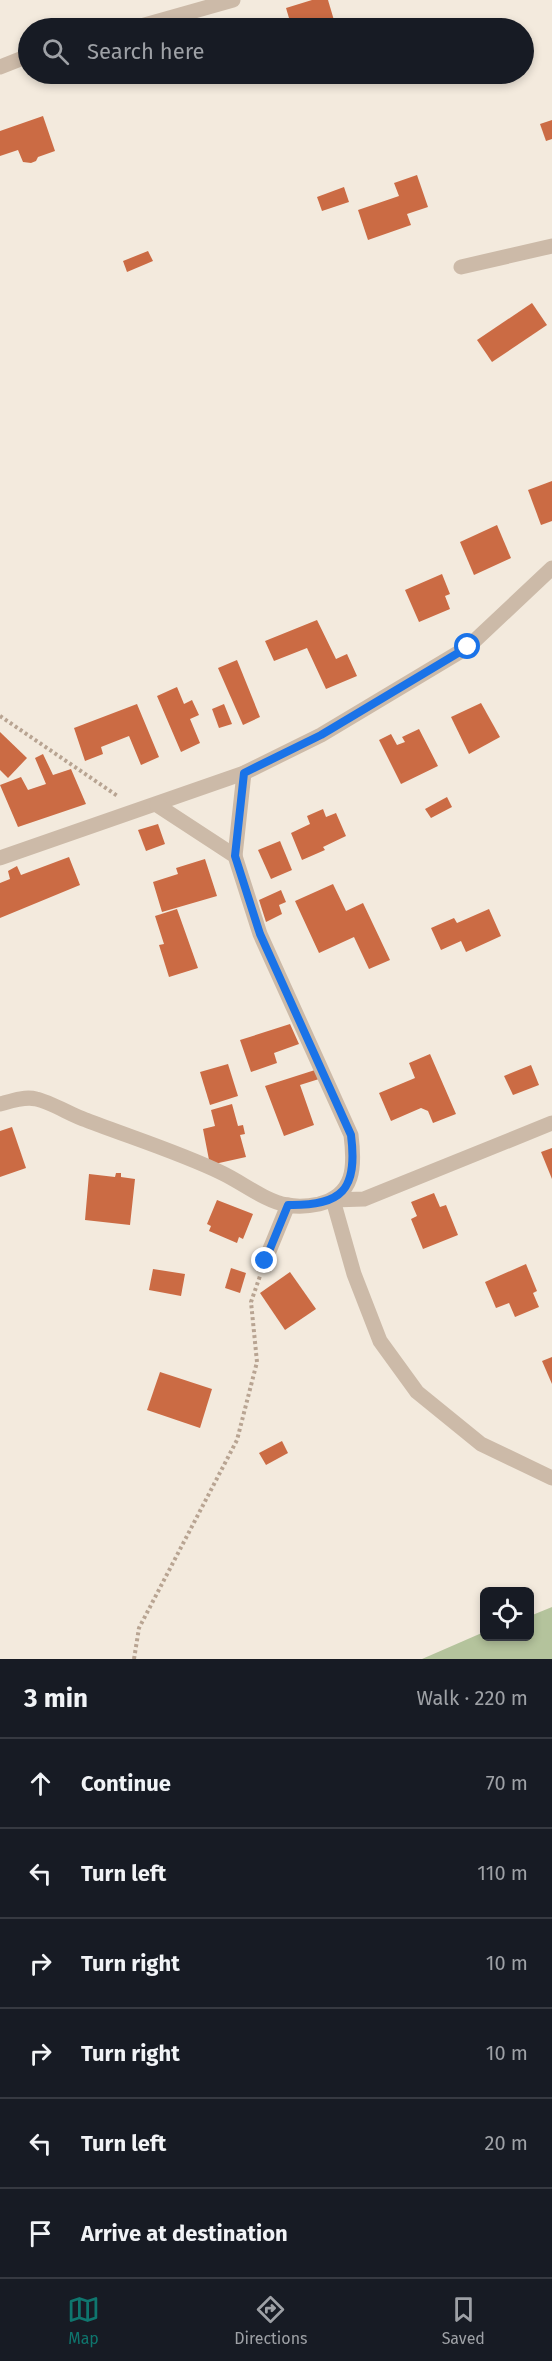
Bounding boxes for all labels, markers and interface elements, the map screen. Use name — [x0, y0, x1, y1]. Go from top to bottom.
search box — [18, 18, 534, 84]
icon: search — [39, 35, 72, 68]
text: Search here — [87, 38, 205, 65]
route start — [454, 633, 480, 659]
route end — [251, 1247, 277, 1273]
map controls — [480, 1587, 534, 1641]
button: locate — [480, 1587, 534, 1641]
text: 3 min — [24, 1683, 88, 1714]
text: Walk · 220 m — [417, 1686, 528, 1710]
icon: ahead — [24, 1767, 57, 1800]
text: Continue — [81, 1770, 171, 1797]
text: 70 m — [486, 1771, 528, 1795]
icon: left — [24, 1857, 57, 1890]
text: Turn left — [81, 1860, 166, 1887]
text: 110 m — [477, 1861, 528, 1885]
icon: right — [24, 1947, 57, 1980]
text: Turn right — [81, 1950, 180, 1977]
text: 10 m — [486, 1951, 528, 1975]
icon: right — [24, 2037, 57, 2070]
text: Turn right — [81, 2040, 180, 2067]
text: 10 m — [486, 2041, 528, 2065]
icon: left — [24, 2127, 57, 2160]
text: Turn left — [81, 2130, 166, 2157]
text: 20 m — [485, 2131, 528, 2155]
icon: arrive — [24, 2217, 57, 2250]
text: Arrive at destination — [81, 2220, 288, 2247]
tab: Map — [67, 2293, 100, 2348]
tab: Directions — [234, 2293, 308, 2348]
tab: Saved — [442, 2293, 485, 2348]

